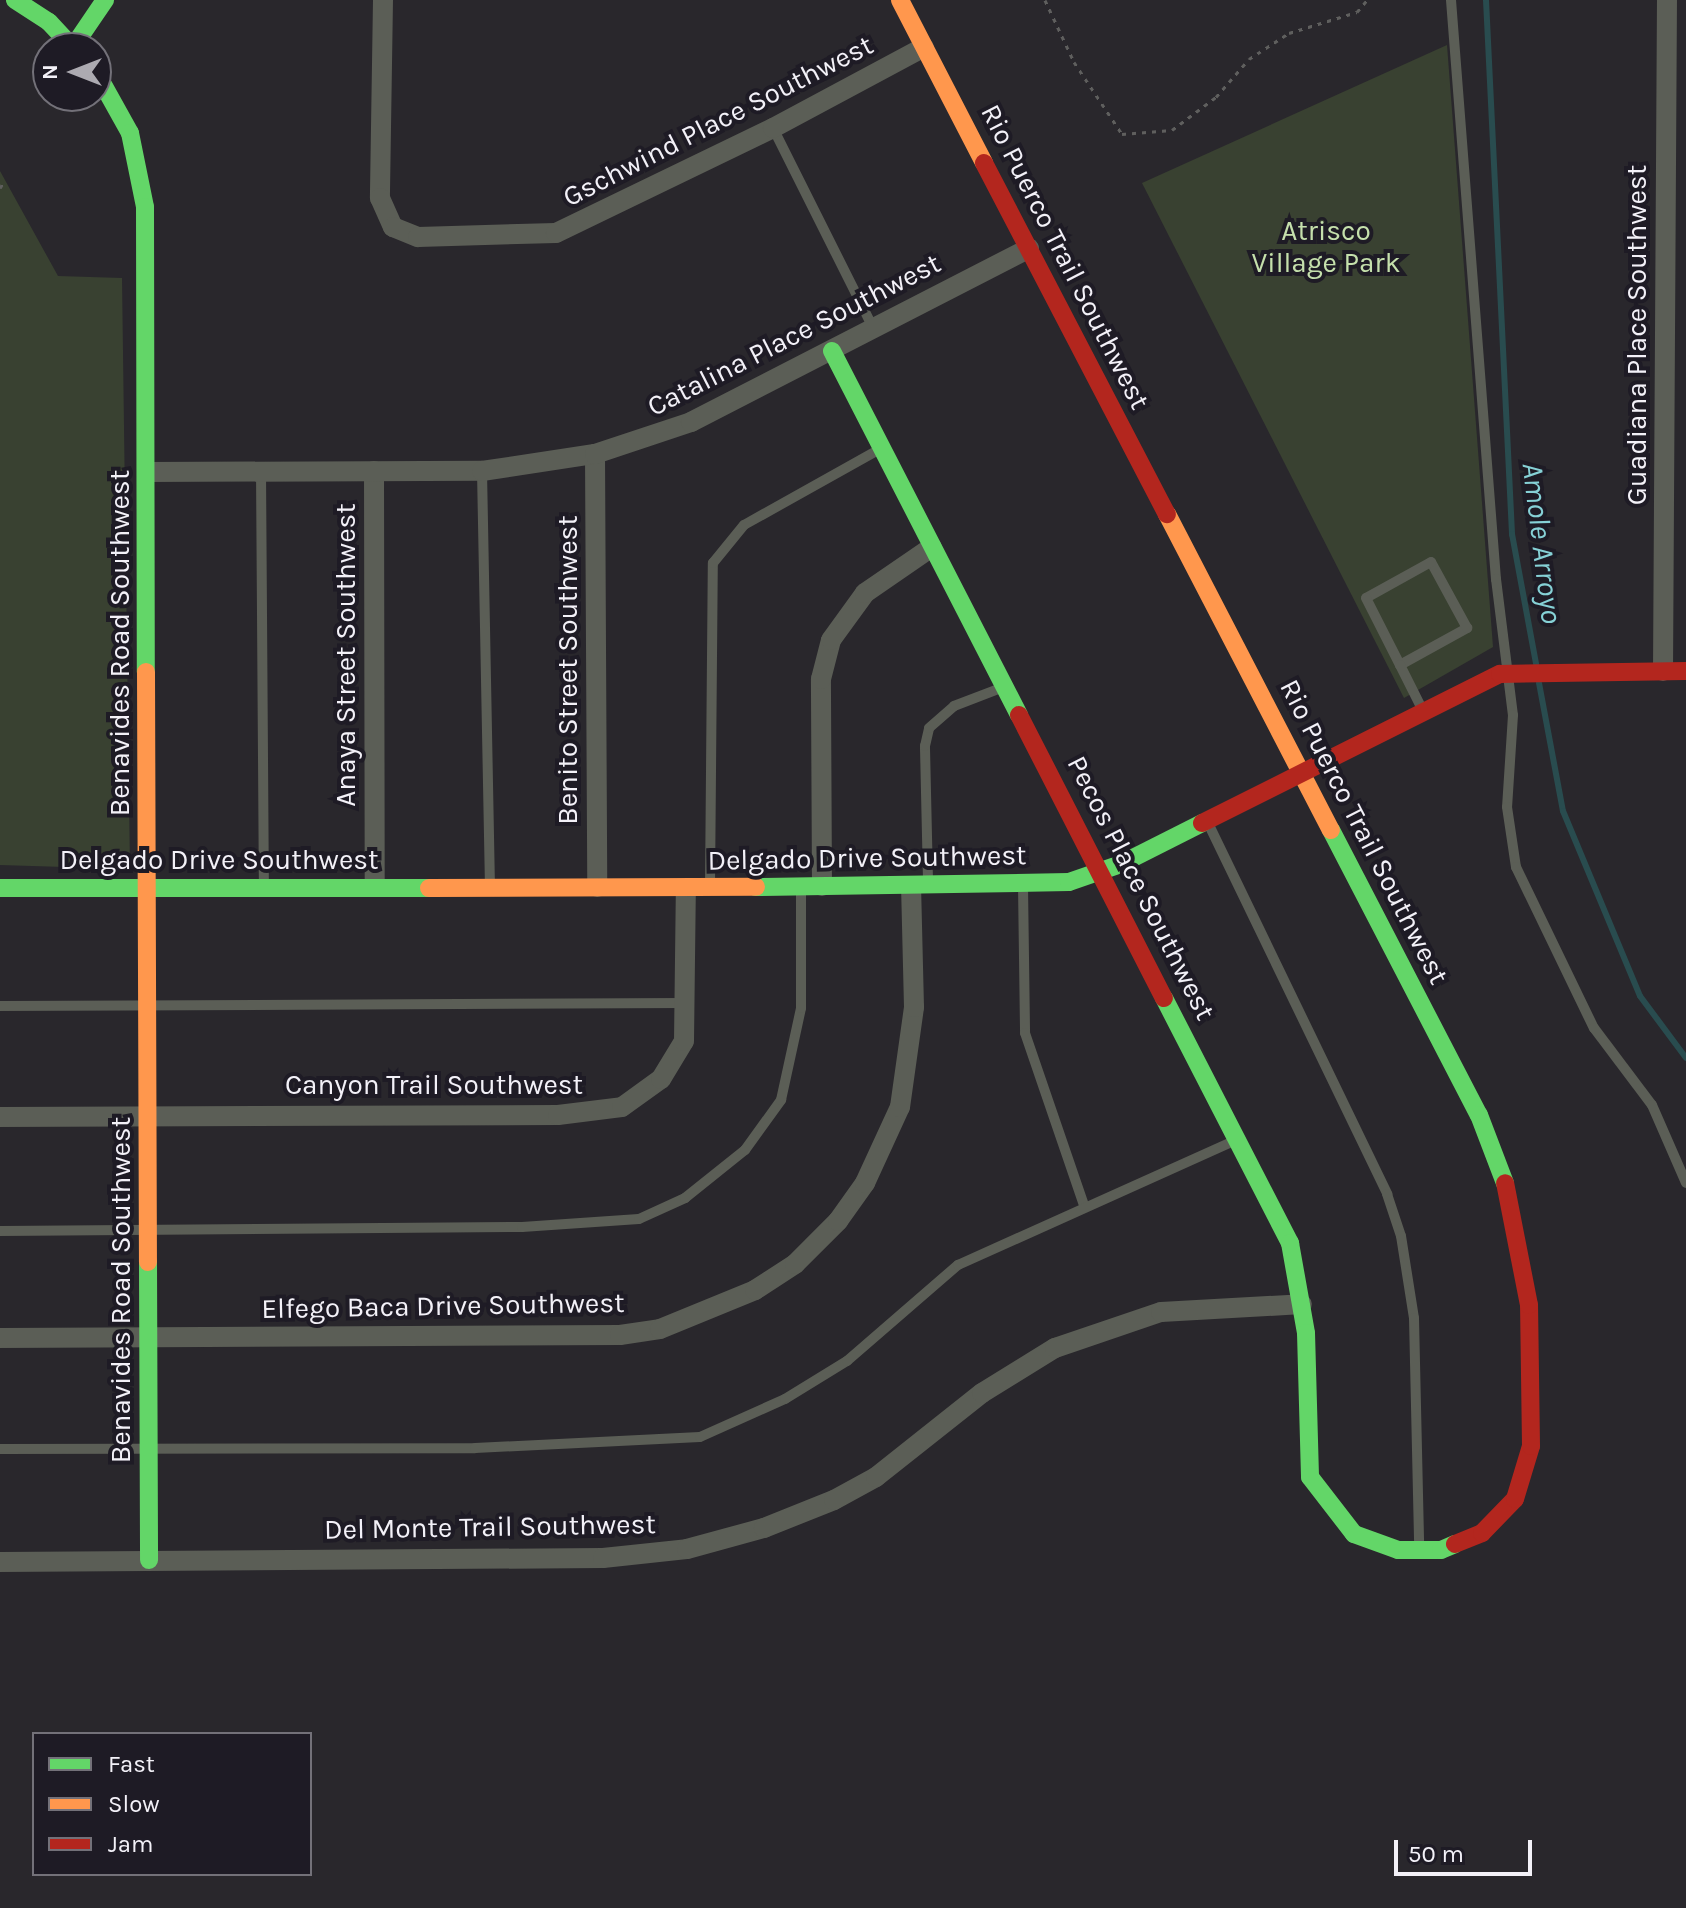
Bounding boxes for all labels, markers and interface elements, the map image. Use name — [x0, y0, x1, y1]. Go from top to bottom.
street label: Gschwind Place Southwest — [557, 28, 879, 214]
north arrow — [32, 32, 112, 112]
text: N — [37, 64, 63, 80]
street label: Rio Puerco Trail Southwest — [973, 99, 1157, 415]
street label: Guadiana Place Southwest — [1620, 165, 1654, 505]
park label: Atrisco Village Park — [1252, 214, 1400, 280]
street label: Catalina Place Southwest — [642, 246, 946, 424]
water label: Amole Arroyo — [1514, 460, 1570, 626]
street label: Benavides Road Southwest — [103, 470, 137, 816]
street label: Anaya Street Southwest — [329, 503, 363, 807]
street label: Benito Street Southwest — [551, 515, 585, 825]
street label: Rio Puerco Trail Southwest — [1272, 674, 1456, 990]
street label: Pecos Place Southwest — [1060, 750, 1222, 1026]
street label: Delgado Drive Southwest — [707, 838, 1027, 878]
street label: Delgado Drive Southwest — [59, 843, 379, 877]
street label: Canyon Trail Southwest — [285, 1068, 583, 1102]
street label: Benavides Road Southwest — [104, 1117, 138, 1463]
street label: Elfego Baca Drive Southwest — [261, 1286, 625, 1326]
street label: Del Monte Trail Southwest — [324, 1507, 656, 1547]
legend — [32, 1732, 312, 1876]
text: Fast — [108, 1750, 155, 1778]
text: Slow — [108, 1790, 160, 1818]
scale bar — [1398, 1824, 1536, 1874]
text: Jam — [108, 1830, 153, 1858]
text: 50 m — [1408, 1840, 1464, 1868]

